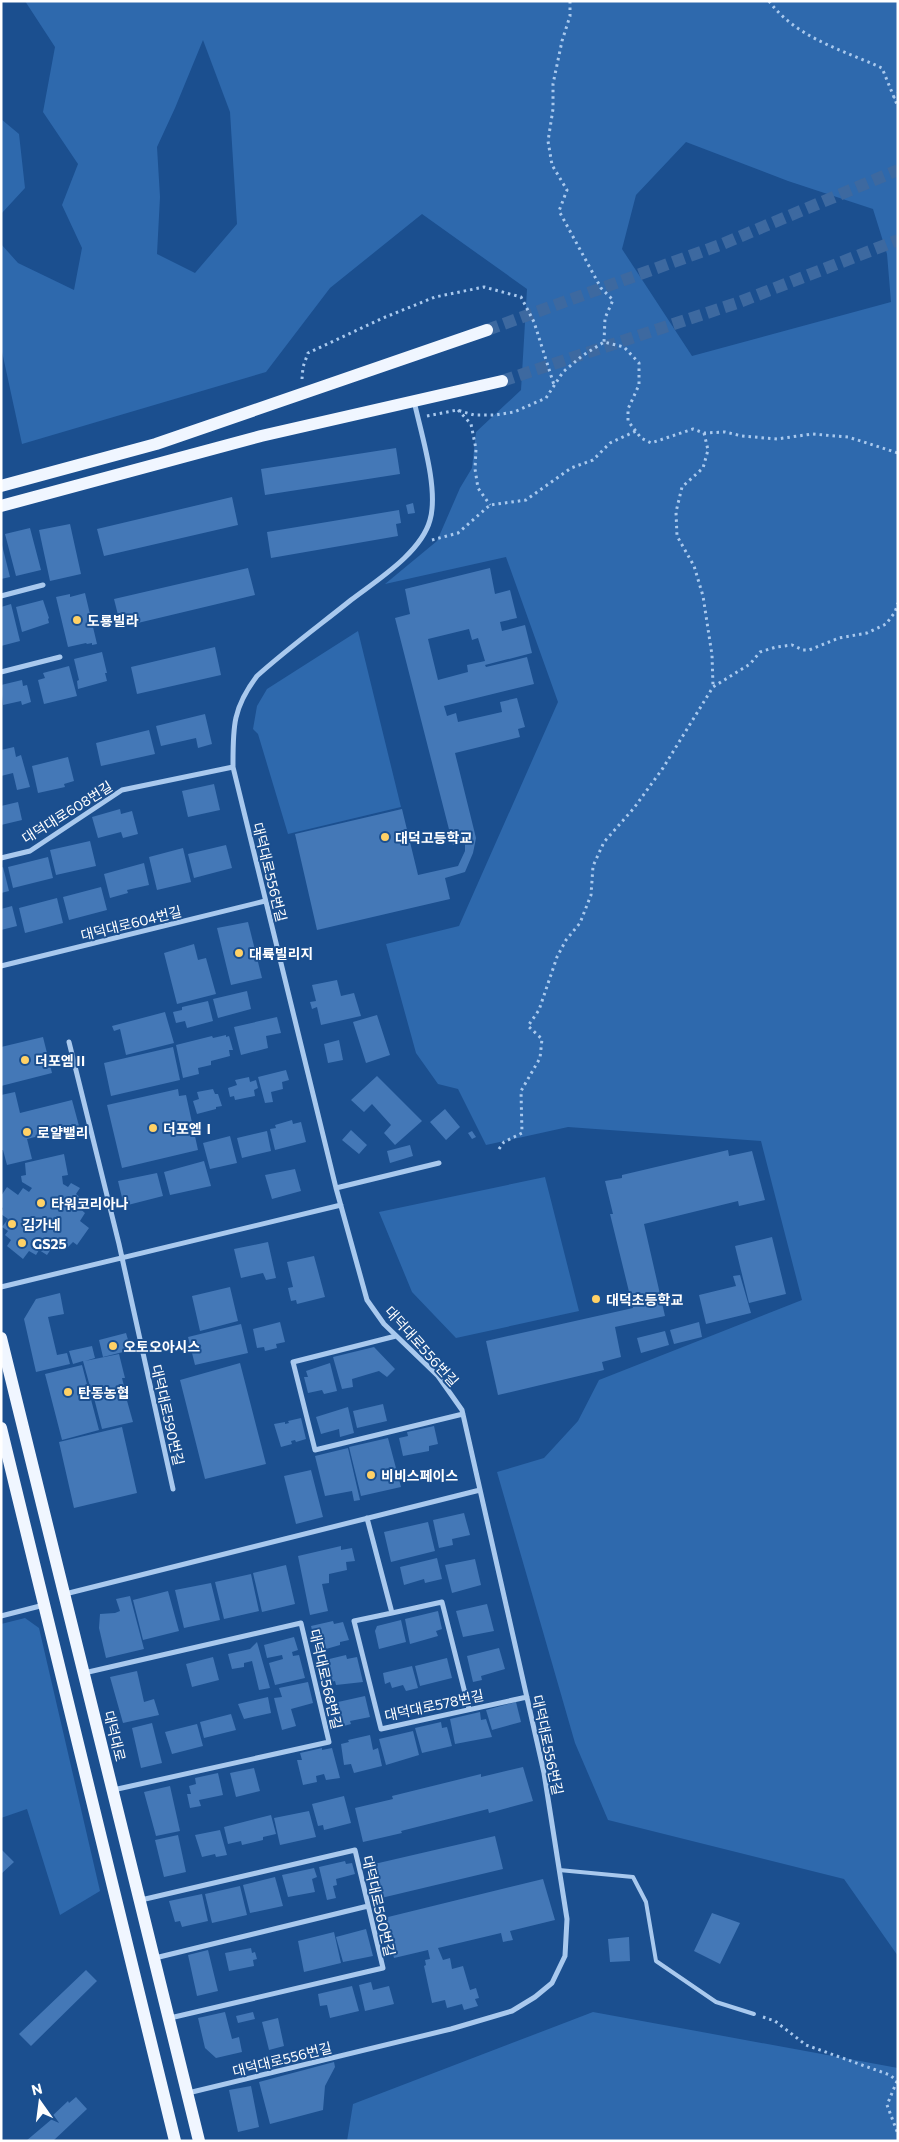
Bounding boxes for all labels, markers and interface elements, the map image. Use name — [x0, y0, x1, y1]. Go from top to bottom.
place label: 도룡빌라 — [87, 612, 139, 629]
marker: 도룡빌라 — [71, 614, 83, 626]
street label: 대덕대로608번길 — [19, 777, 115, 847]
street label: 대덕대로556번길 — [249, 821, 291, 923]
place label: 대덕고등학교 — [395, 829, 472, 846]
marker: 대덕고등학교 — [379, 831, 391, 843]
street label: 대덕대로604번길 — [79, 902, 183, 944]
place label: 대륙빌리지 — [249, 945, 313, 962]
marker: 대륙빌리지 — [233, 947, 245, 959]
place label: 더포엠Ⅱ — [35, 1052, 88, 1069]
marker: 더포엠Ⅱ — [19, 1054, 31, 1066]
place label: 더포엠Ⅰ — [163, 1120, 216, 1137]
marker: 더포엠Ⅰ — [147, 1122, 159, 1134]
place label: 로얄밸리 — [37, 1124, 89, 1141]
marker: 로얄밸리 — [21, 1126, 33, 1138]
place label: 타워코리아나 — [51, 1195, 128, 1212]
marker: 타워코리아나 — [35, 1197, 47, 1209]
place label: 김가네 — [22, 1216, 61, 1233]
marker: 김가네 — [6, 1218, 18, 1230]
place label: GS25 — [32, 1235, 67, 1252]
marker: GS25 — [16, 1237, 28, 1249]
place label: 대덕초등학교 — [606, 1291, 683, 1308]
marker: 대덕초등학교 — [590, 1293, 602, 1305]
street label: 대덕대로556번길 — [382, 1302, 462, 1390]
place label: 오토오아시스 — [123, 1338, 200, 1355]
marker: 오토오아시스 — [107, 1340, 119, 1352]
street label: 대덕대로590번길 — [148, 1363, 188, 1467]
place label: 탄동농협 — [78, 1384, 130, 1401]
marker: 탄동농협 — [62, 1386, 74, 1398]
place label: 비비스페이스 — [381, 1467, 458, 1484]
marker: 비비스페이스 — [365, 1469, 377, 1481]
street label: 대덕대로568번길 — [306, 1627, 346, 1731]
street label: 대덕대로578번길 — [383, 1686, 485, 1724]
street label: 대덕대로556번길 — [529, 1693, 567, 1797]
street label: 대덕대로 — [101, 1709, 130, 1763]
street label: 대덕대로560번길 — [359, 1854, 399, 1958]
street label: 대덕대로556번길 — [231, 2038, 333, 2080]
north arrow — [15, 2077, 65, 2127]
text: N — [30, 2079, 44, 2098]

